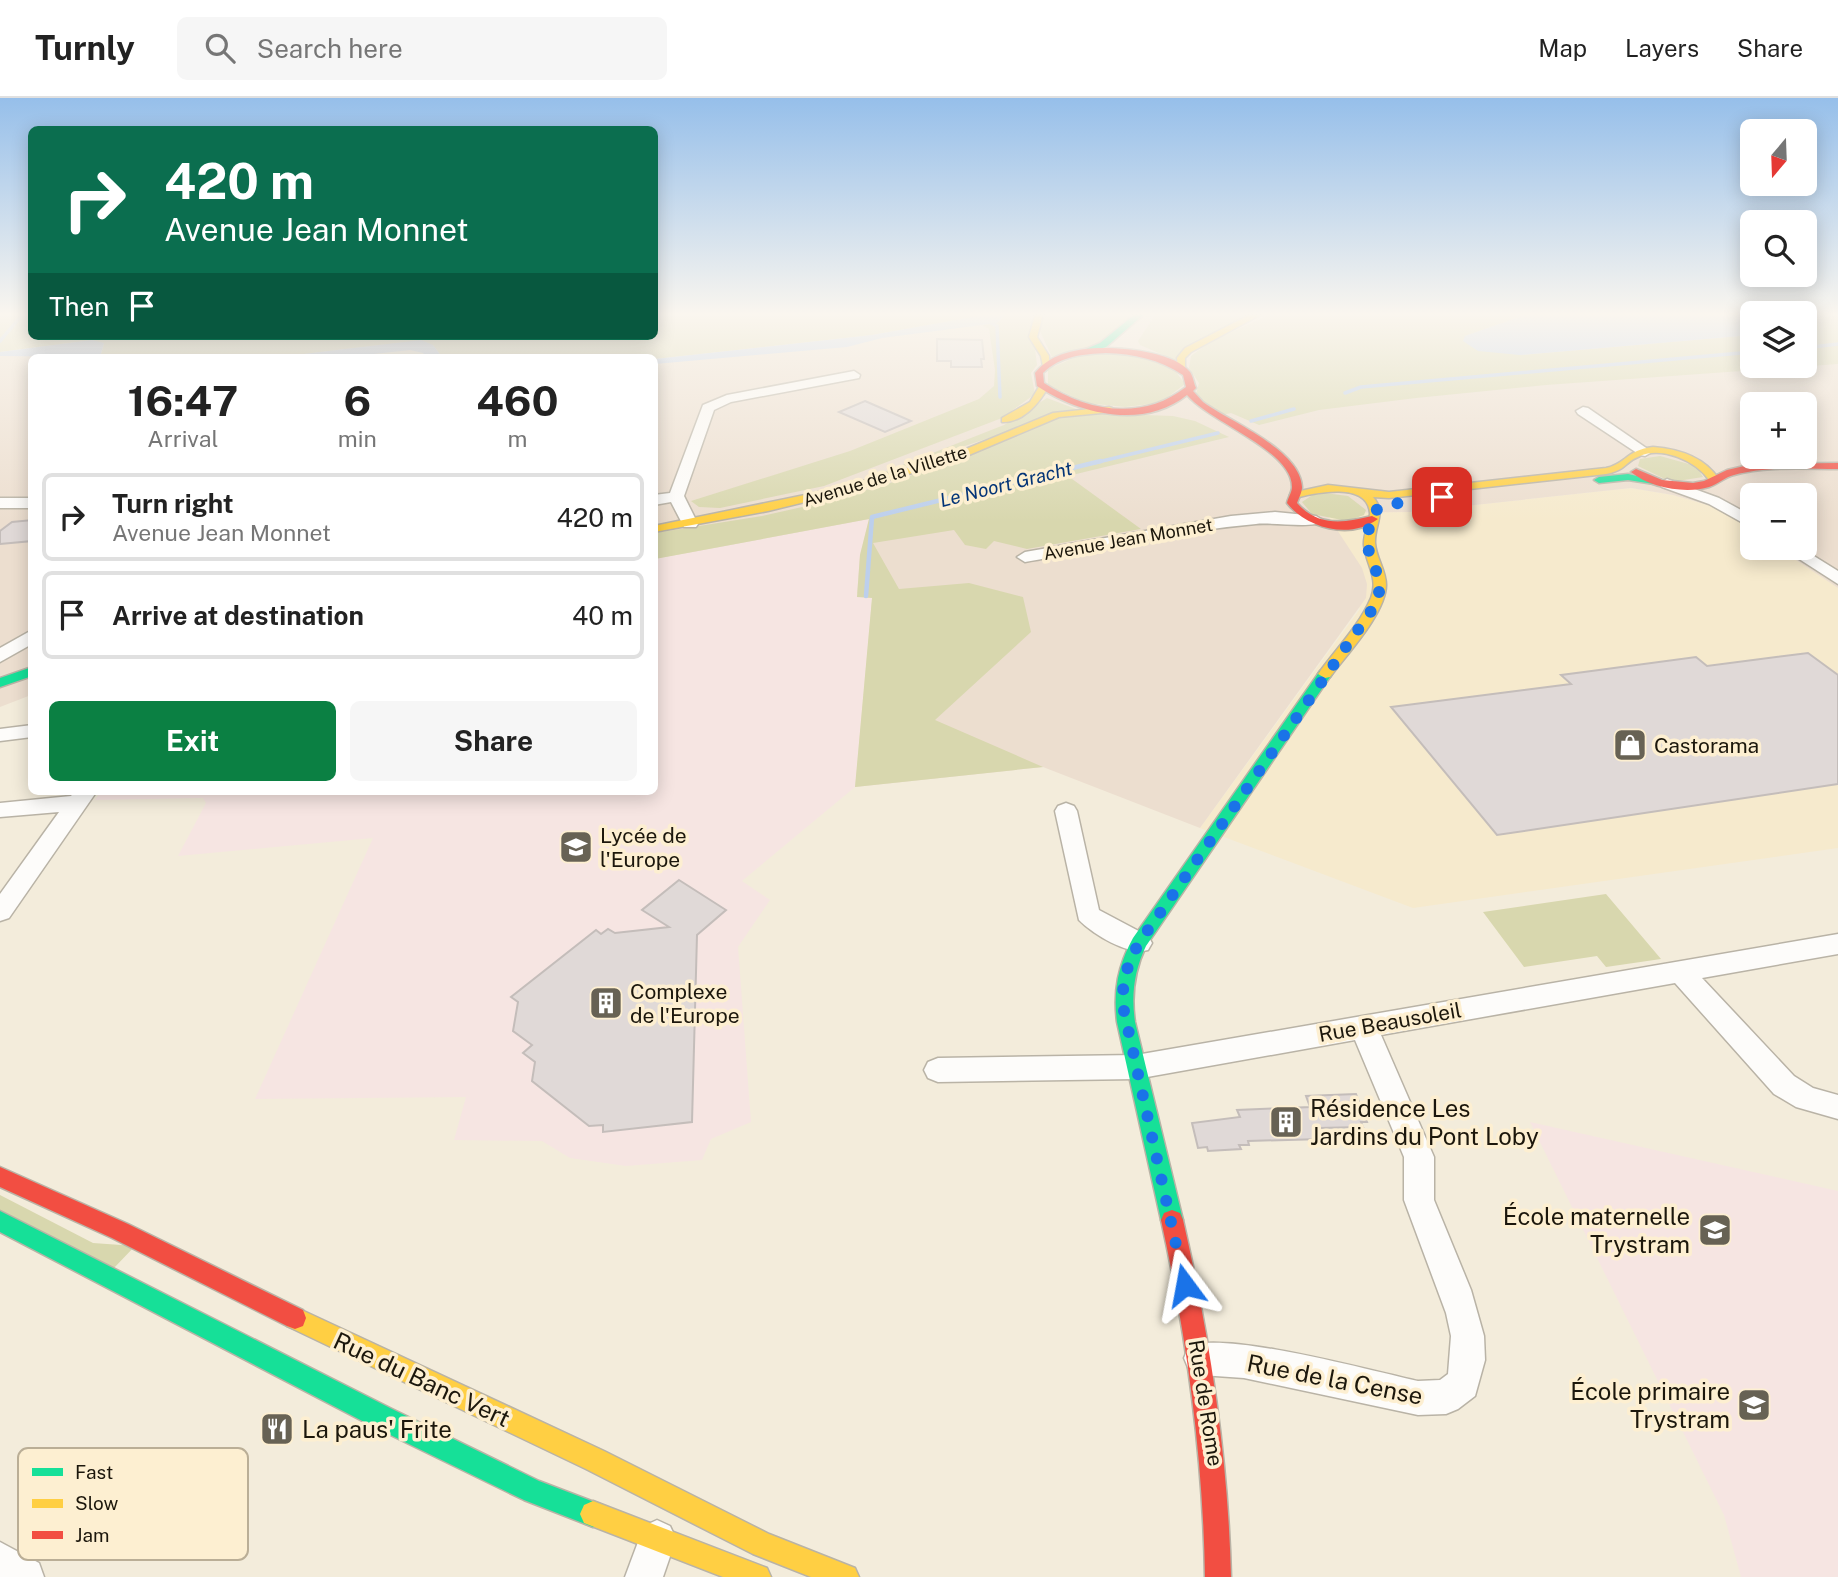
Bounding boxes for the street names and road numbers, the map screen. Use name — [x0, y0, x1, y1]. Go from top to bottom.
street label: Avenue de la Villette — [801, 441, 969, 511]
street label: Avenue Jean Monnet — [1042, 514, 1214, 564]
street label: Rue Beausoleil — [1317, 997, 1463, 1047]
street label: Rue du Banc Vert — [329, 1326, 515, 1432]
street label: Rue de Rome — [1184, 1338, 1228, 1468]
street label: Rue de la Cense — [1245, 1348, 1425, 1410]

